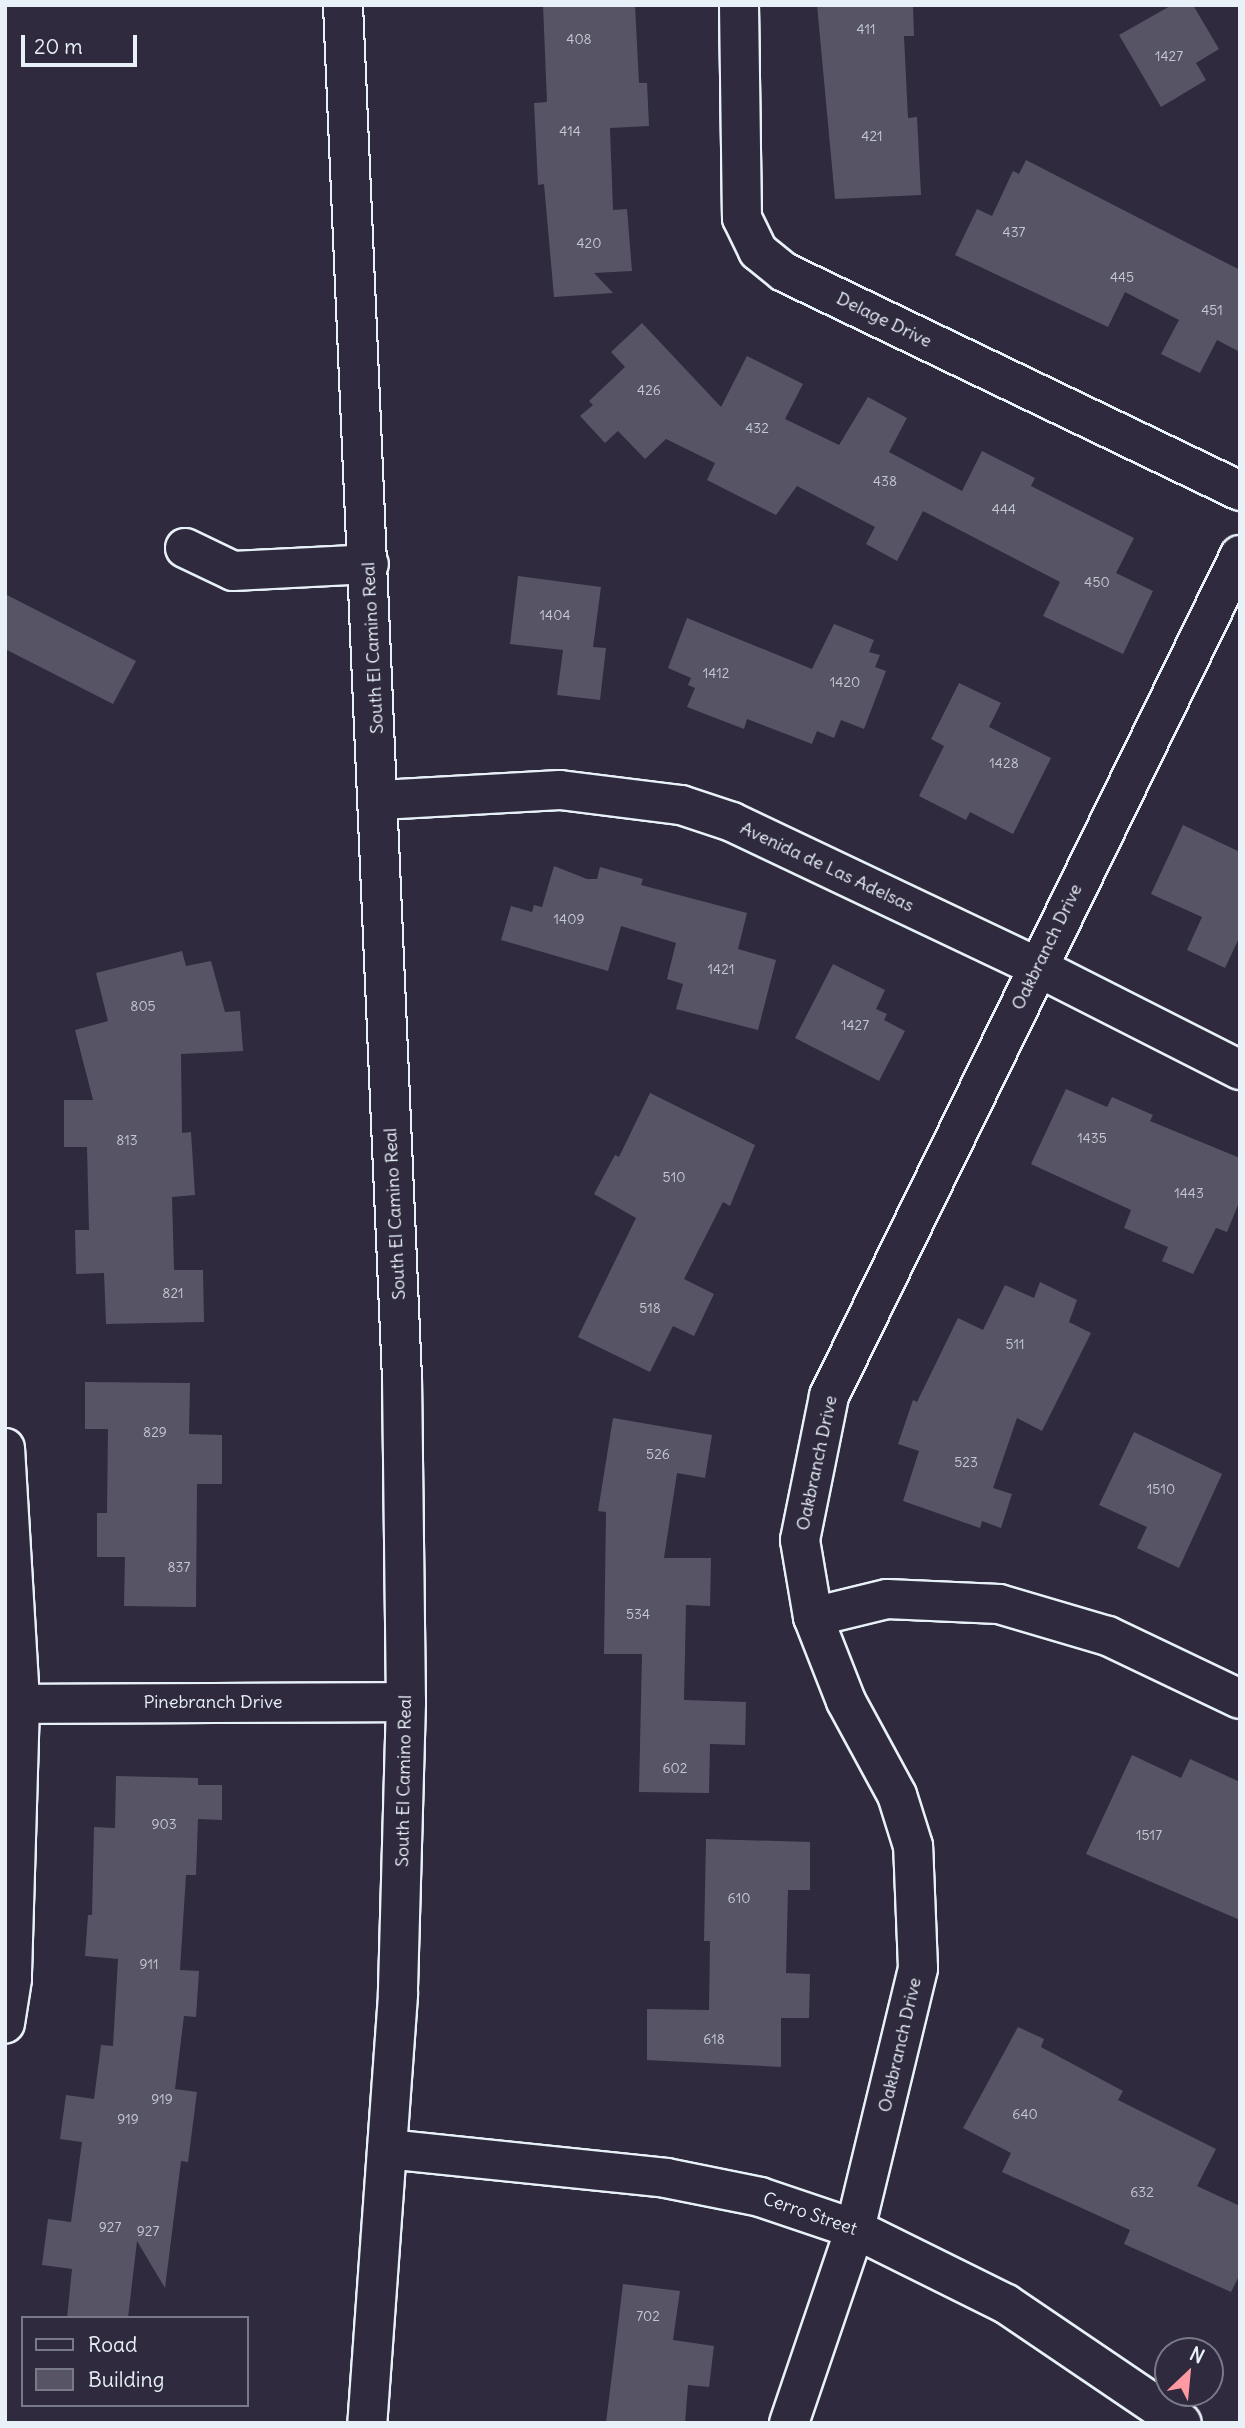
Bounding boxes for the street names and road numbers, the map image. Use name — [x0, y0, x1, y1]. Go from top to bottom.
street label: Delage Drive — [833, 288, 935, 352]
street label: South El Camino Real — [358, 562, 388, 734]
street label: Avenida de Las Adelsas — [737, 817, 917, 917]
street label: Oakbranch Drive — [1007, 880, 1087, 1014]
street label: South El Camino Real — [380, 1128, 410, 1300]
street label: Oakbranch Drive — [792, 1393, 842, 1533]
street label: Pinebranch Drive — [143, 1691, 283, 1713]
street label: South El Camino Real — [392, 1695, 416, 1867]
street label: Oakbranch Drive — [874, 1976, 926, 2114]
street label: Cerro Street — [760, 2188, 860, 2240]

